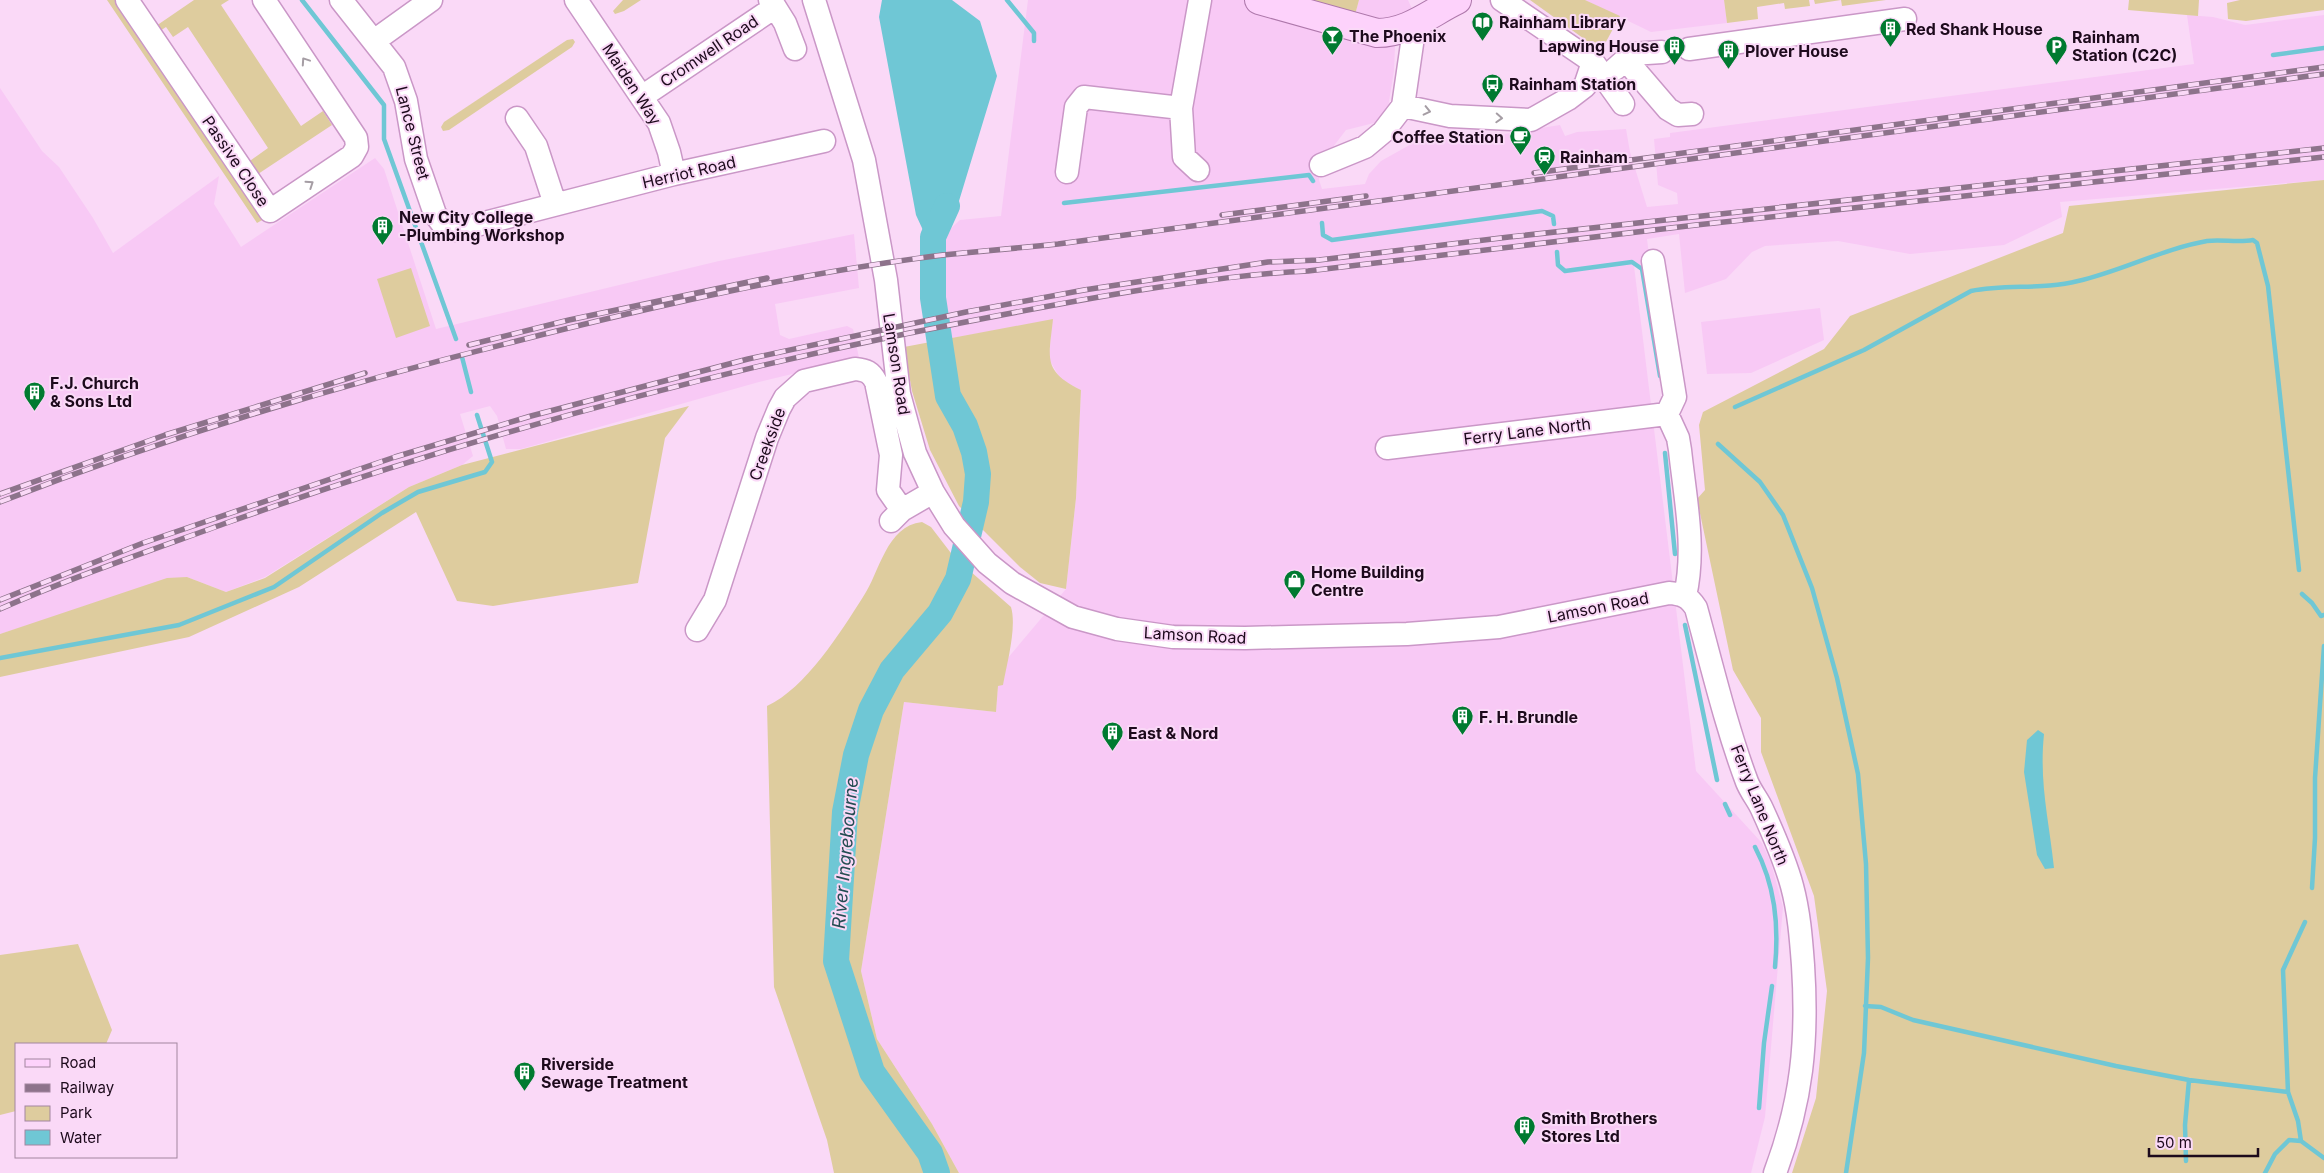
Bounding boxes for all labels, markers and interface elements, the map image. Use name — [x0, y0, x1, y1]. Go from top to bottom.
library icon: Rainham Library — [1471, 10, 1495, 41]
street label: Cromwell Road — [656, 11, 762, 91]
place label: Rainham Library — [1499, 12, 1626, 32]
building icon: Red Shank House — [1878, 17, 1902, 48]
place label: Red Shank House — [1906, 19, 2043, 39]
bar icon: The Phoenix — [1321, 24, 1345, 55]
place label: The Phoenix — [1349, 26, 1446, 46]
place label: Rainham Station (C2C) — [2072, 27, 2177, 65]
building icon: Lapwing House — [1663, 34, 1687, 65]
parking icon: Rainham Station (C2C) — [2044, 34, 2068, 65]
place label: Lapwing House — [1539, 36, 1659, 56]
building icon: Plover House — [1717, 39, 1741, 70]
street label: Maiden Way — [598, 40, 666, 128]
place label: Plover House — [1745, 41, 1849, 61]
one-way arrow — [301, 57, 311, 66]
bus stop icon: Rainham Station — [1481, 72, 1505, 103]
place label: Rainham Station — [1509, 74, 1636, 94]
street label: Lance Street — [392, 84, 434, 182]
one-way arrow — [1422, 105, 1431, 116]
street label: Passive Close — [198, 112, 274, 210]
one-way arrow — [1495, 113, 1503, 124]
cafe icon: Coffee Station — [1508, 125, 1532, 156]
place label: Coffee Station — [1392, 127, 1504, 147]
station icon: Rainham — [1532, 145, 1556, 176]
place label: Rainham — [1560, 147, 1628, 167]
street label: Herriot Road — [640, 152, 738, 192]
one-way arrow — [305, 181, 314, 190]
place label: New City College -Plumbing Workshop — [399, 207, 565, 245]
building icon: New City College -Plumbing Workshop — [371, 214, 395, 245]
street label: Lamson Road — [879, 312, 915, 416]
place label: F.J. Church & Sons Ltd — [50, 373, 139, 411]
building icon: F.J. Church & Sons Ltd — [22, 380, 46, 411]
street label: Creekside — [745, 405, 789, 483]
street label: Ferry Lane North — [1462, 413, 1592, 449]
place label: Home Building Centre — [1311, 562, 1424, 600]
shop icon: Home Building Centre — [1283, 569, 1307, 600]
street label: Lamson Road — [1546, 587, 1650, 627]
street label: Lamson Road — [1143, 622, 1247, 648]
building icon: F. H. Brundle — [1451, 705, 1475, 736]
place label: F. H. Brundle — [1479, 707, 1578, 727]
building icon: East & Nord — [1100, 721, 1124, 752]
place label: East & Nord — [1128, 723, 1218, 743]
street label: Ferry Lane North — [1727, 742, 1793, 868]
water label: River Ingrebourne — [828, 776, 862, 930]
legend — [15, 1043, 178, 1158]
text: Road — [60, 1053, 96, 1072]
place label: Riverside Sewage Treatment — [541, 1054, 688, 1092]
building icon: Riverside Sewage Treatment — [513, 1061, 537, 1092]
text: Railway — [60, 1078, 115, 1097]
text: Park — [60, 1103, 93, 1122]
place label: Smith Brothers Stores Ltd — [1541, 1108, 1657, 1146]
building icon: Smith Brothers Stores Ltd — [1513, 1115, 1537, 1146]
scale bar — [2149, 1126, 2258, 1158]
text: Water — [60, 1128, 102, 1147]
text: 50 m — [2156, 1133, 2192, 1152]

